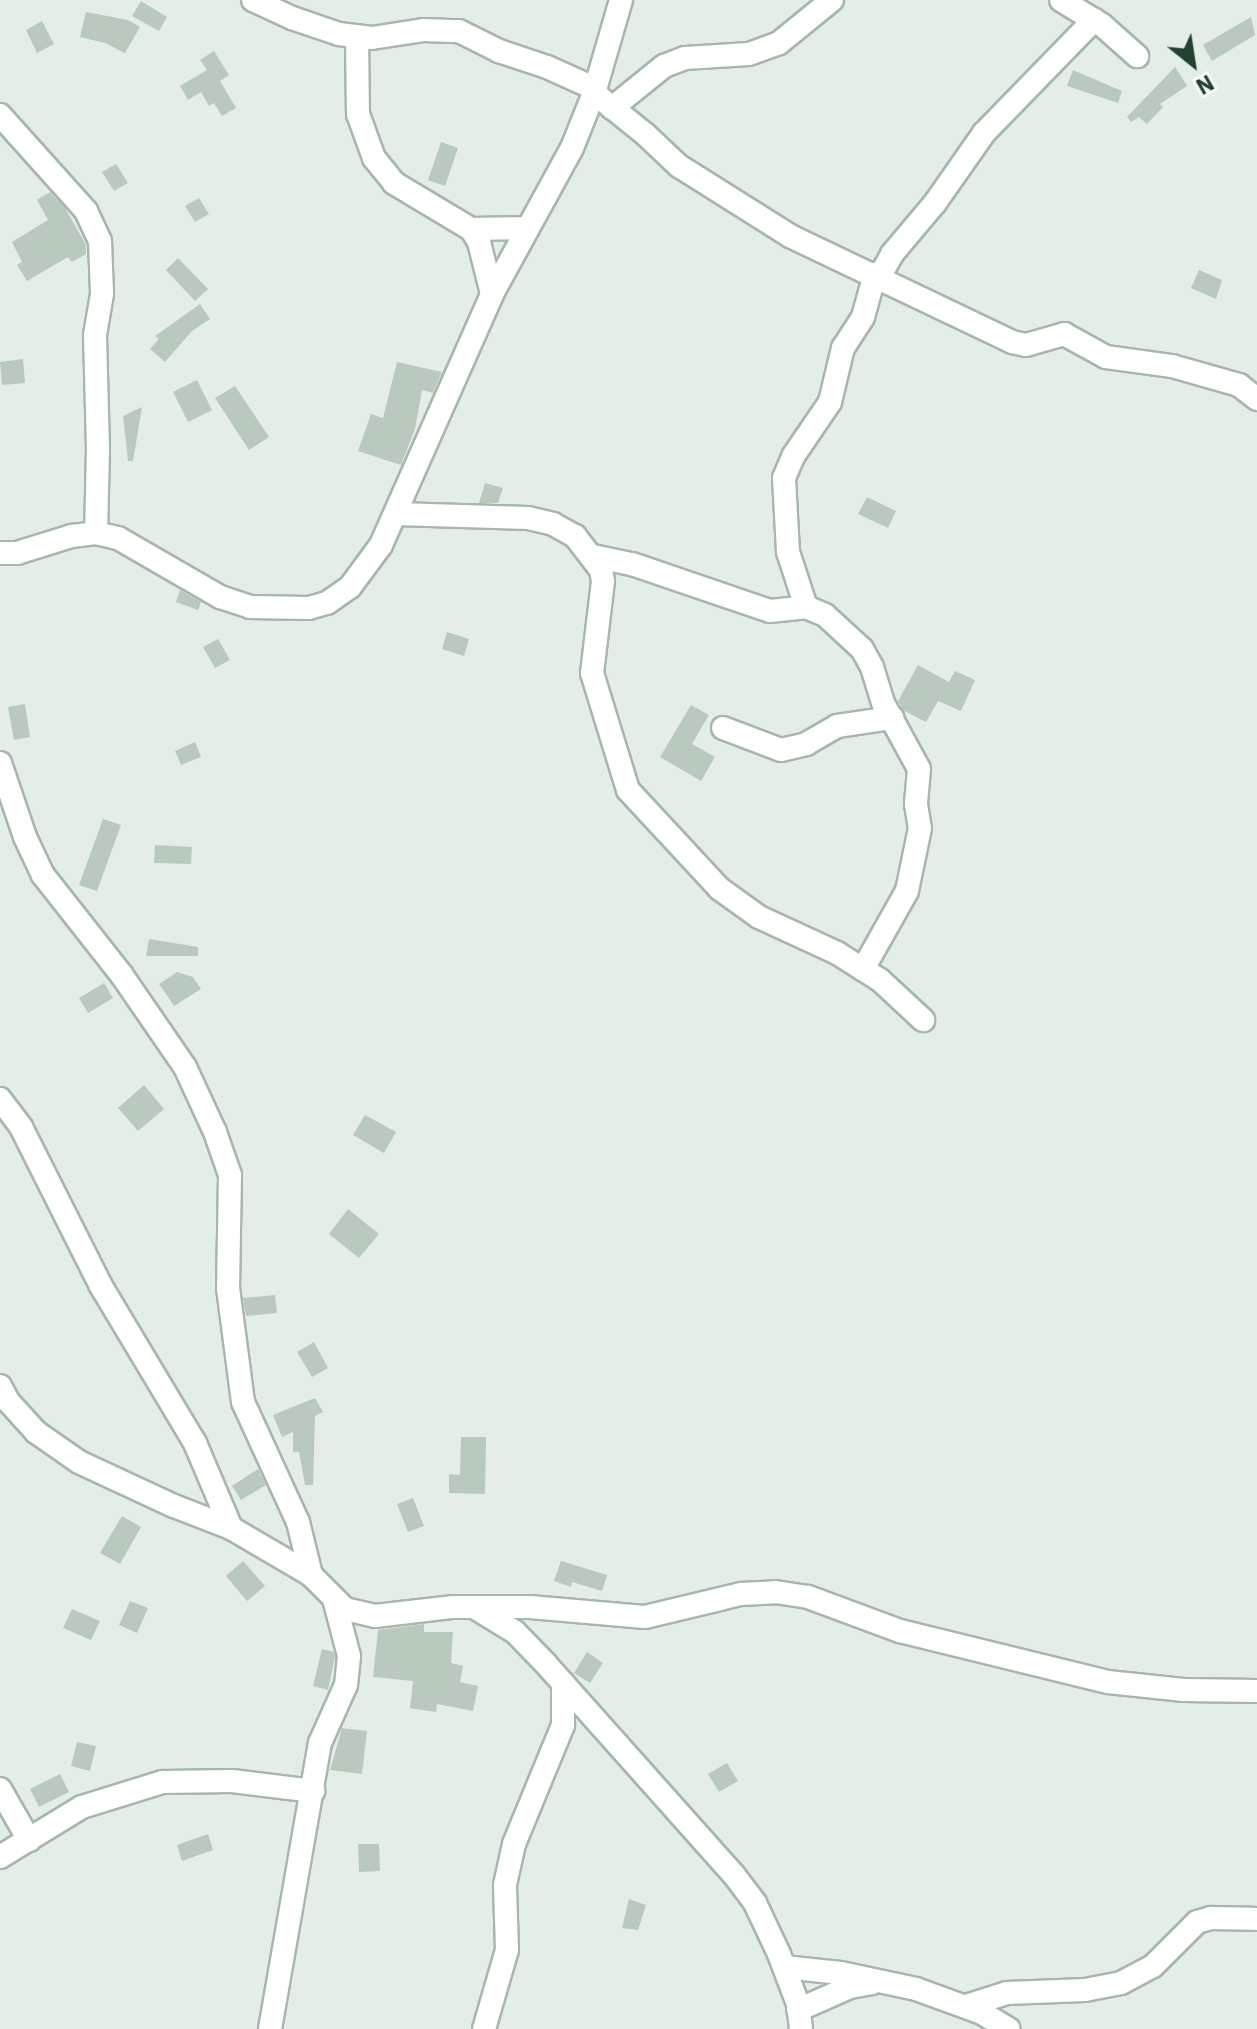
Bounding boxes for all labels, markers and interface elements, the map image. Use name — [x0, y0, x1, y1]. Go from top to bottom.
north arrow — [1153, 24, 1233, 104]
text: N — [1191, 69, 1219, 102]

